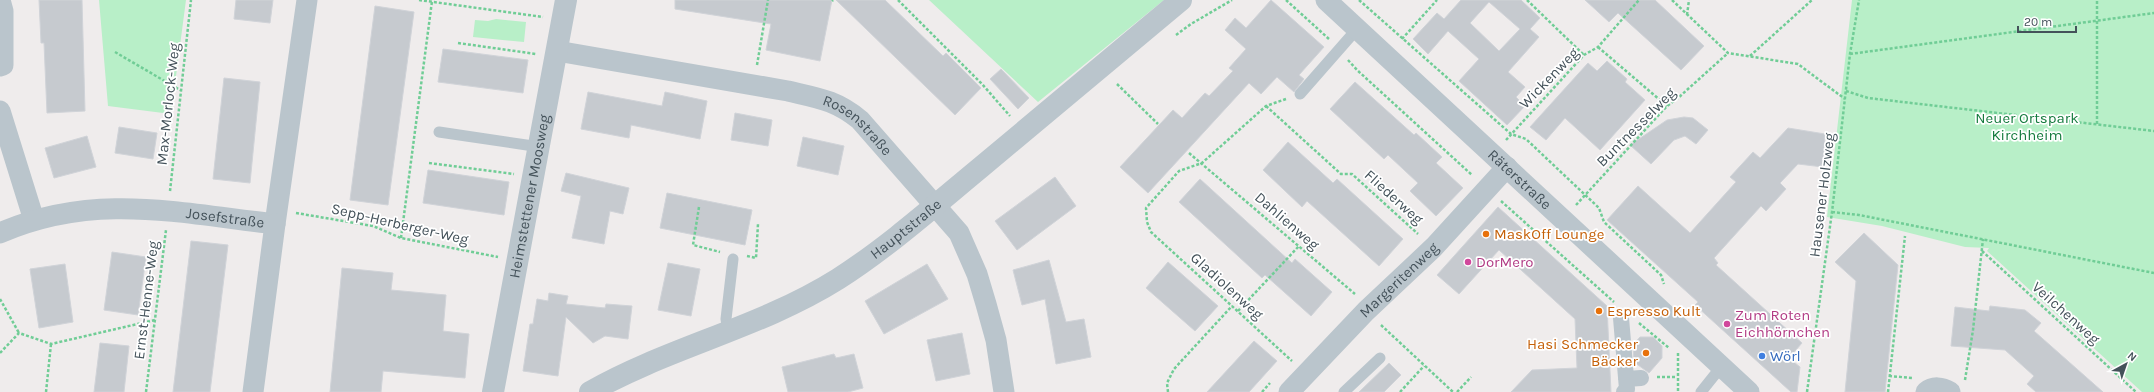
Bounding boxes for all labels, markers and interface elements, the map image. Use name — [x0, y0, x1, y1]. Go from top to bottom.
scale bar — [2018, 8, 2076, 34]
text: 20 m — [2024, 15, 2052, 29]
street label: Max-Morlock-Weg — [153, 41, 183, 166]
street label: Wickenweg — [1515, 43, 1583, 112]
street label: Buntnesselweg — [1593, 83, 1680, 170]
street label: Rosenstraße — [820, 91, 896, 159]
park label: Neuer Ortspark Kirchheim — [1975, 109, 2079, 144]
street label: Heimstettener Moosweg — [505, 112, 554, 280]
street label: Hausener Holzweg — [1805, 131, 1839, 258]
street label: Räterstraße — [1484, 146, 1555, 213]
street label: Fliederweg — [1361, 166, 1428, 229]
street label: Dahlienweg — [1251, 188, 1323, 254]
street label: Hauptstraße — [867, 195, 945, 263]
street label: Sepp-Herberger-Weg — [330, 199, 471, 249]
street label: Josefstraße — [185, 204, 265, 232]
place label: MaskOff Lounge — [1494, 225, 1604, 243]
marker: MaskOff Lounge — [1481, 229, 1491, 239]
street label: Margeritenweg — [1356, 238, 1443, 321]
street label: Ernst-Henne-Weg — [130, 239, 162, 360]
street label: Gladiolenweg — [1187, 249, 1267, 324]
place label: DorMero — [1476, 253, 1534, 271]
marker: DorMero — [1463, 257, 1473, 267]
street label: Veilchenweg — [2028, 278, 2104, 348]
place label: Espresso Kult — [1607, 302, 1701, 320]
marker: Espresso Kult — [1594, 306, 1604, 316]
place label: Zum Roten Eichhörnchen — [1735, 306, 1830, 341]
marker: Zum Roten Eichhörnchen — [1722, 319, 1732, 329]
place label: Hasi Schmecker Bäcker — [1527, 335, 1639, 370]
north arrow — [2106, 344, 2146, 384]
place label: Wörl — [1770, 347, 1801, 365]
marker: Hasi Schmecker Bäcker — [1641, 348, 1651, 358]
text: N — [2125, 349, 2139, 364]
marker: Wörl — [1757, 351, 1767, 361]

